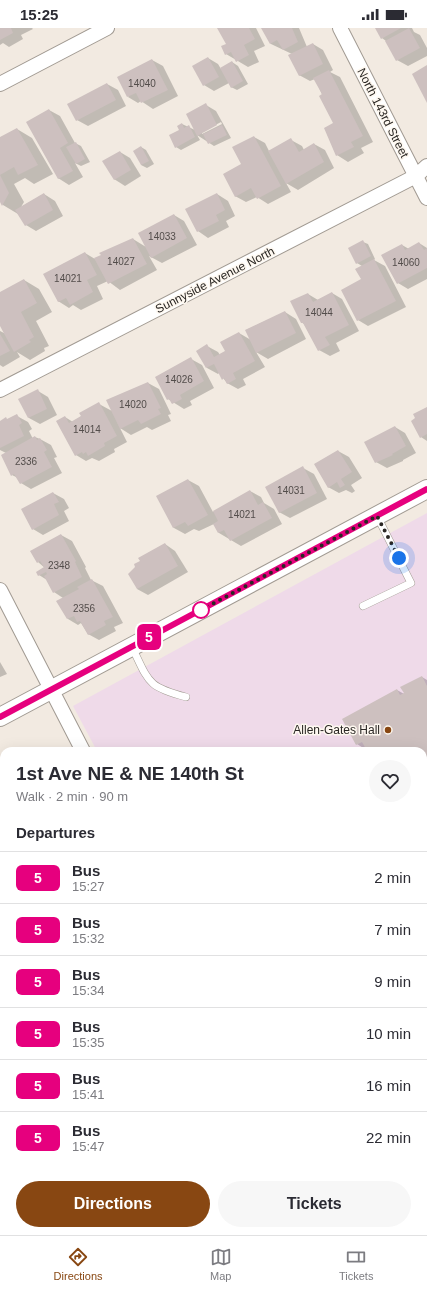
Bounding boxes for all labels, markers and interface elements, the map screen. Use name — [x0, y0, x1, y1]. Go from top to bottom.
text: 15:25 — [20, 6, 58, 23]
street label: North 143rd Street — [354, 66, 412, 161]
house number: 14040 — [128, 78, 156, 89]
house number: 14033 — [148, 231, 176, 242]
street label: Sunnyside Avenue North — [153, 244, 277, 316]
house number: 14027 — [107, 256, 135, 267]
house number: 14060 — [392, 257, 420, 268]
house number: 14021 — [54, 273, 82, 284]
house number: 14044 — [305, 307, 333, 318]
house number: 14026 — [165, 374, 193, 385]
house number: 14020 — [119, 399, 147, 410]
house number: 14014 — [73, 424, 101, 435]
house number: 2336 — [15, 456, 38, 467]
house number: 14031 — [277, 485, 305, 496]
house number: 14021 — [228, 509, 256, 520]
your location — [389, 548, 409, 568]
house number: 2348 — [48, 560, 71, 571]
unlabelled marker — [192, 601, 210, 619]
house number: 2356 — [73, 603, 96, 614]
line badge: 5 — [136, 624, 162, 650]
text: 5 — [145, 629, 153, 645]
place label: Allen-Gates Hall — [293, 723, 380, 737]
marker: Allen-Gates Hall — [383, 725, 393, 735]
button: heart — [369, 760, 411, 802]
text: 1st Ave NE & NE 140th St — [16, 763, 244, 784]
text: Walk · 2 min · 90 m — [16, 789, 128, 804]
text: Departures — [16, 824, 95, 841]
text: Bus — [72, 862, 100, 879]
text: 2 min — [374, 869, 411, 886]
text: 5 — [34, 870, 42, 886]
text: 15:27 — [72, 879, 105, 894]
text: Bus — [72, 914, 100, 931]
text: 7 min — [374, 921, 411, 938]
text: 5 — [34, 922, 42, 938]
text: 15:32 — [72, 931, 105, 946]
text: Bus — [72, 966, 100, 983]
text: 9 min — [374, 973, 411, 990]
text: 5 — [34, 974, 42, 990]
text: 15:34 — [72, 983, 105, 998]
text: Bus — [72, 1018, 100, 1035]
text: 10 min — [366, 1025, 411, 1042]
text: 5 — [34, 1026, 42, 1042]
text: 15:35 — [72, 1035, 105, 1050]
text: Bus — [72, 1070, 100, 1087]
text: 16 min — [366, 1077, 411, 1094]
text: 5 — [34, 1078, 42, 1094]
text: 15:41 — [72, 1087, 105, 1102]
text: Bus — [72, 1122, 100, 1139]
text: 22 min — [366, 1129, 411, 1146]
text: 5 — [34, 1130, 42, 1146]
text: 15:47 — [72, 1139, 105, 1154]
button: Directions — [16, 1181, 210, 1227]
button: Tickets — [218, 1181, 411, 1227]
tab: Directions — [54, 1246, 103, 1282]
tab: Map — [210, 1246, 232, 1282]
tab: Tickets — [339, 1246, 373, 1282]

